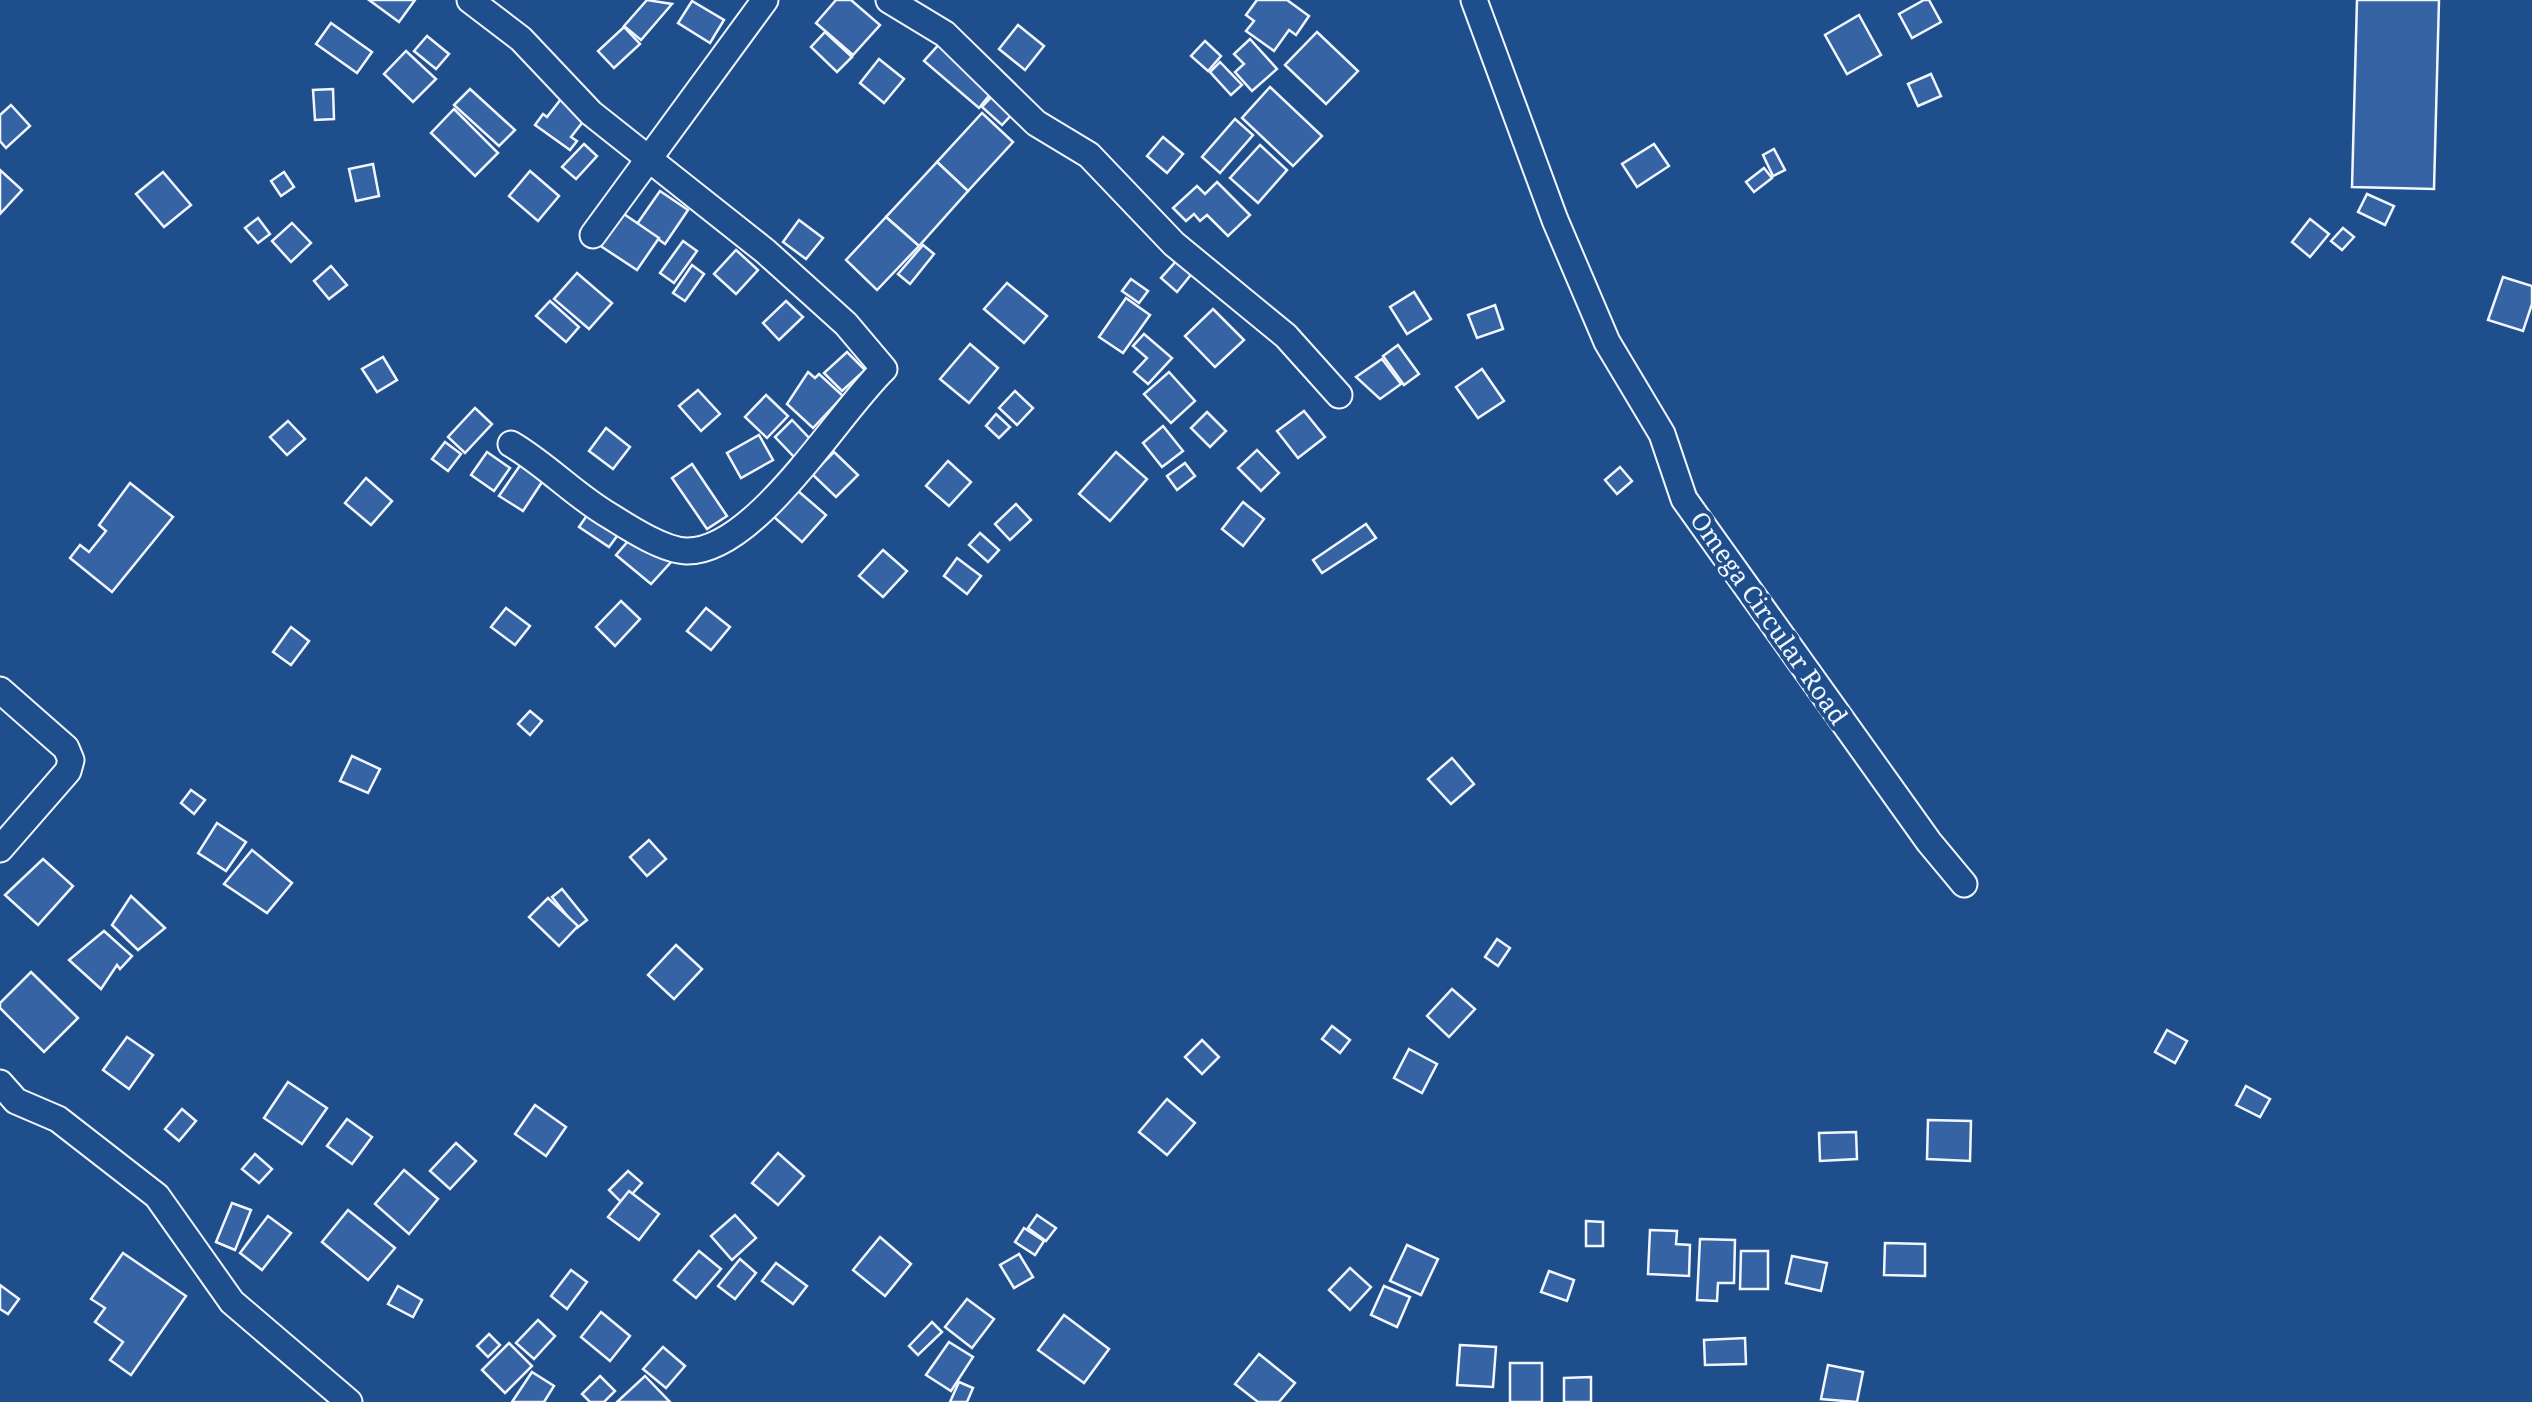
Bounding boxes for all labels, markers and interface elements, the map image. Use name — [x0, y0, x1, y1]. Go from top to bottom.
street label: Omega Circular Road — [1683, 504, 1856, 731]

